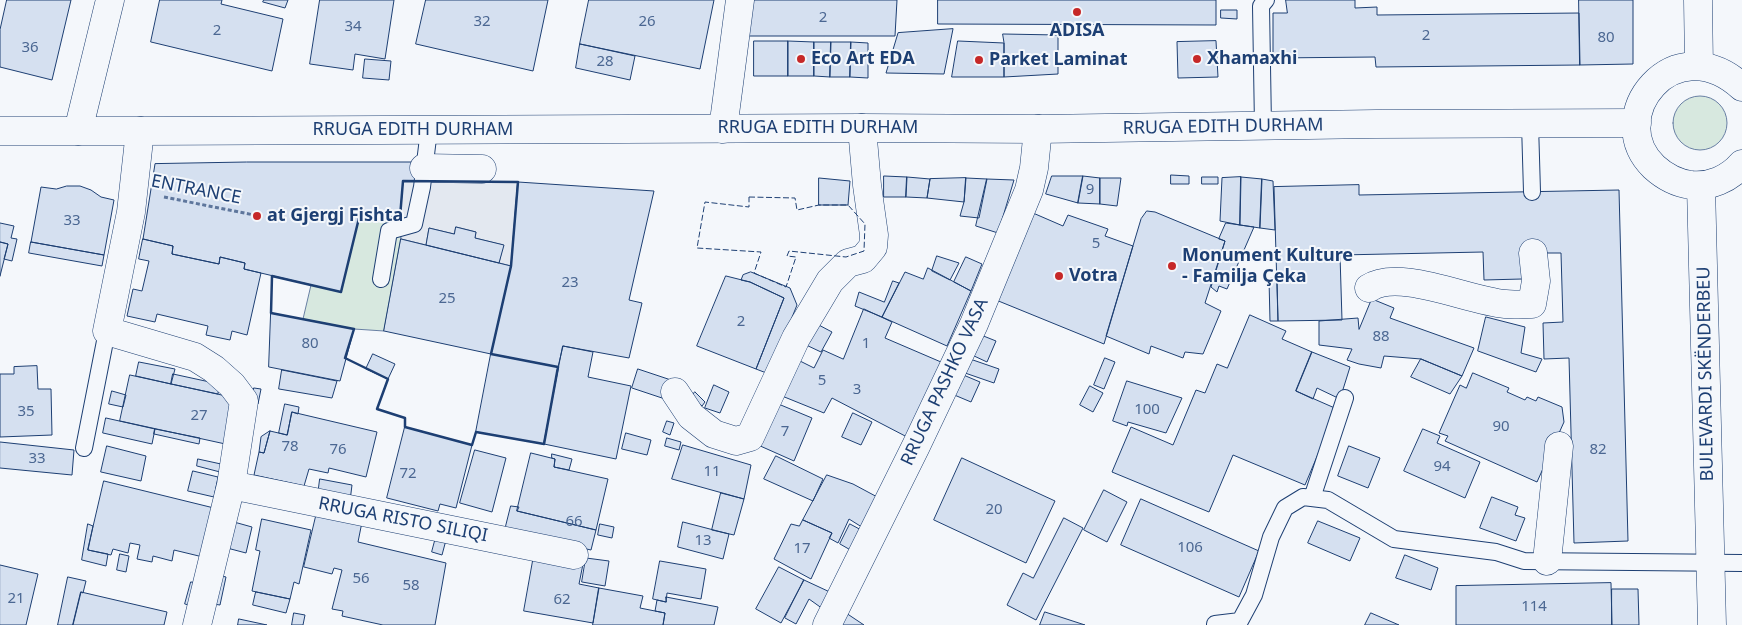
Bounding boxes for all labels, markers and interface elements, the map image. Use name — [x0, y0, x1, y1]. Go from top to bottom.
marker: ADISA — [1071, 6, 1083, 18]
house number: 2 — [819, 9, 827, 27]
house number: 32 — [473, 13, 491, 31]
house number: 26 — [638, 13, 656, 31]
house number: 34 — [344, 18, 362, 36]
place label: ADISA — [1049, 20, 1105, 42]
house number: 2 — [213, 22, 221, 40]
house number: 2 — [1422, 27, 1430, 45]
house number: 80 — [1597, 29, 1615, 47]
house number: 36 — [21, 39, 39, 57]
place label: Eco Art EDA — [811, 48, 915, 70]
place label: Xhamaxhi — [1207, 48, 1297, 70]
place label: Parket Laminat — [989, 49, 1127, 71]
house number: 28 — [596, 53, 614, 71]
marker: Eco Art EDA — [795, 53, 807, 65]
marker: Xhamaxhi — [1191, 53, 1203, 65]
marker: Parket Laminat — [973, 54, 985, 66]
street label: RRUGA EDITH DURHAM — [1122, 114, 1324, 140]
street label: RRUGA EDITH DURHAM — [718, 117, 918, 139]
street label: RRUGA EDITH DURHAM — [313, 119, 513, 141]
street label: ENTRANCE — [149, 171, 243, 209]
house number: 9 — [1086, 181, 1094, 199]
place label: at Gjergj Fishta — [267, 205, 403, 227]
marker: at Gjergj Fishta — [251, 210, 263, 222]
house number: 33 — [63, 212, 81, 230]
house number: 5 — [1092, 235, 1100, 253]
place label: Monument Kulture - Familja Çeka — [1182, 245, 1353, 288]
marker: Monument Kulture - Familja Çeka — [1166, 260, 1178, 272]
place label: Votra — [1069, 265, 1118, 287]
street label: BULEVARDI SKËNDERBEU — [1693, 266, 1719, 482]
marker: Votra — [1053, 270, 1065, 282]
house number: 23 — [561, 274, 579, 292]
house number: 25 — [438, 290, 456, 308]
street label: RRUGA PASHKO VASA — [897, 295, 993, 469]
house number: 2 — [737, 313, 745, 331]
house number: 88 — [1372, 328, 1390, 346]
house number: 80 — [301, 335, 319, 353]
house number: 1 — [862, 335, 870, 353]
house number: 5 — [818, 372, 826, 390]
house number: 3 — [853, 381, 861, 399]
house number: 100 — [1134, 401, 1160, 419]
house number: 35 — [17, 403, 35, 421]
house number: 27 — [190, 407, 208, 425]
house number: 90 — [1492, 418, 1510, 436]
house number: 7 — [781, 423, 789, 441]
house number: 78 — [281, 438, 299, 456]
house number: 76 — [329, 441, 347, 459]
house number: 82 — [1589, 441, 1607, 459]
house number: 33 — [28, 450, 46, 468]
house number: 94 — [1433, 458, 1451, 476]
house number: 11 — [703, 463, 721, 481]
house number: 72 — [399, 465, 417, 483]
street label: RRUGA RISTO SILIQI — [316, 493, 490, 547]
house number: 20 — [985, 501, 1003, 519]
house number: 66 — [565, 513, 583, 531]
house number: 13 — [694, 532, 712, 550]
house number: 106 — [1177, 539, 1203, 557]
house number: 17 — [793, 540, 811, 558]
house number: 56 — [352, 570, 370, 588]
house number: 58 — [402, 577, 420, 595]
house number: 21 — [7, 590, 25, 608]
house number: 62 — [553, 591, 571, 609]
house number: 114 — [1521, 598, 1547, 616]

